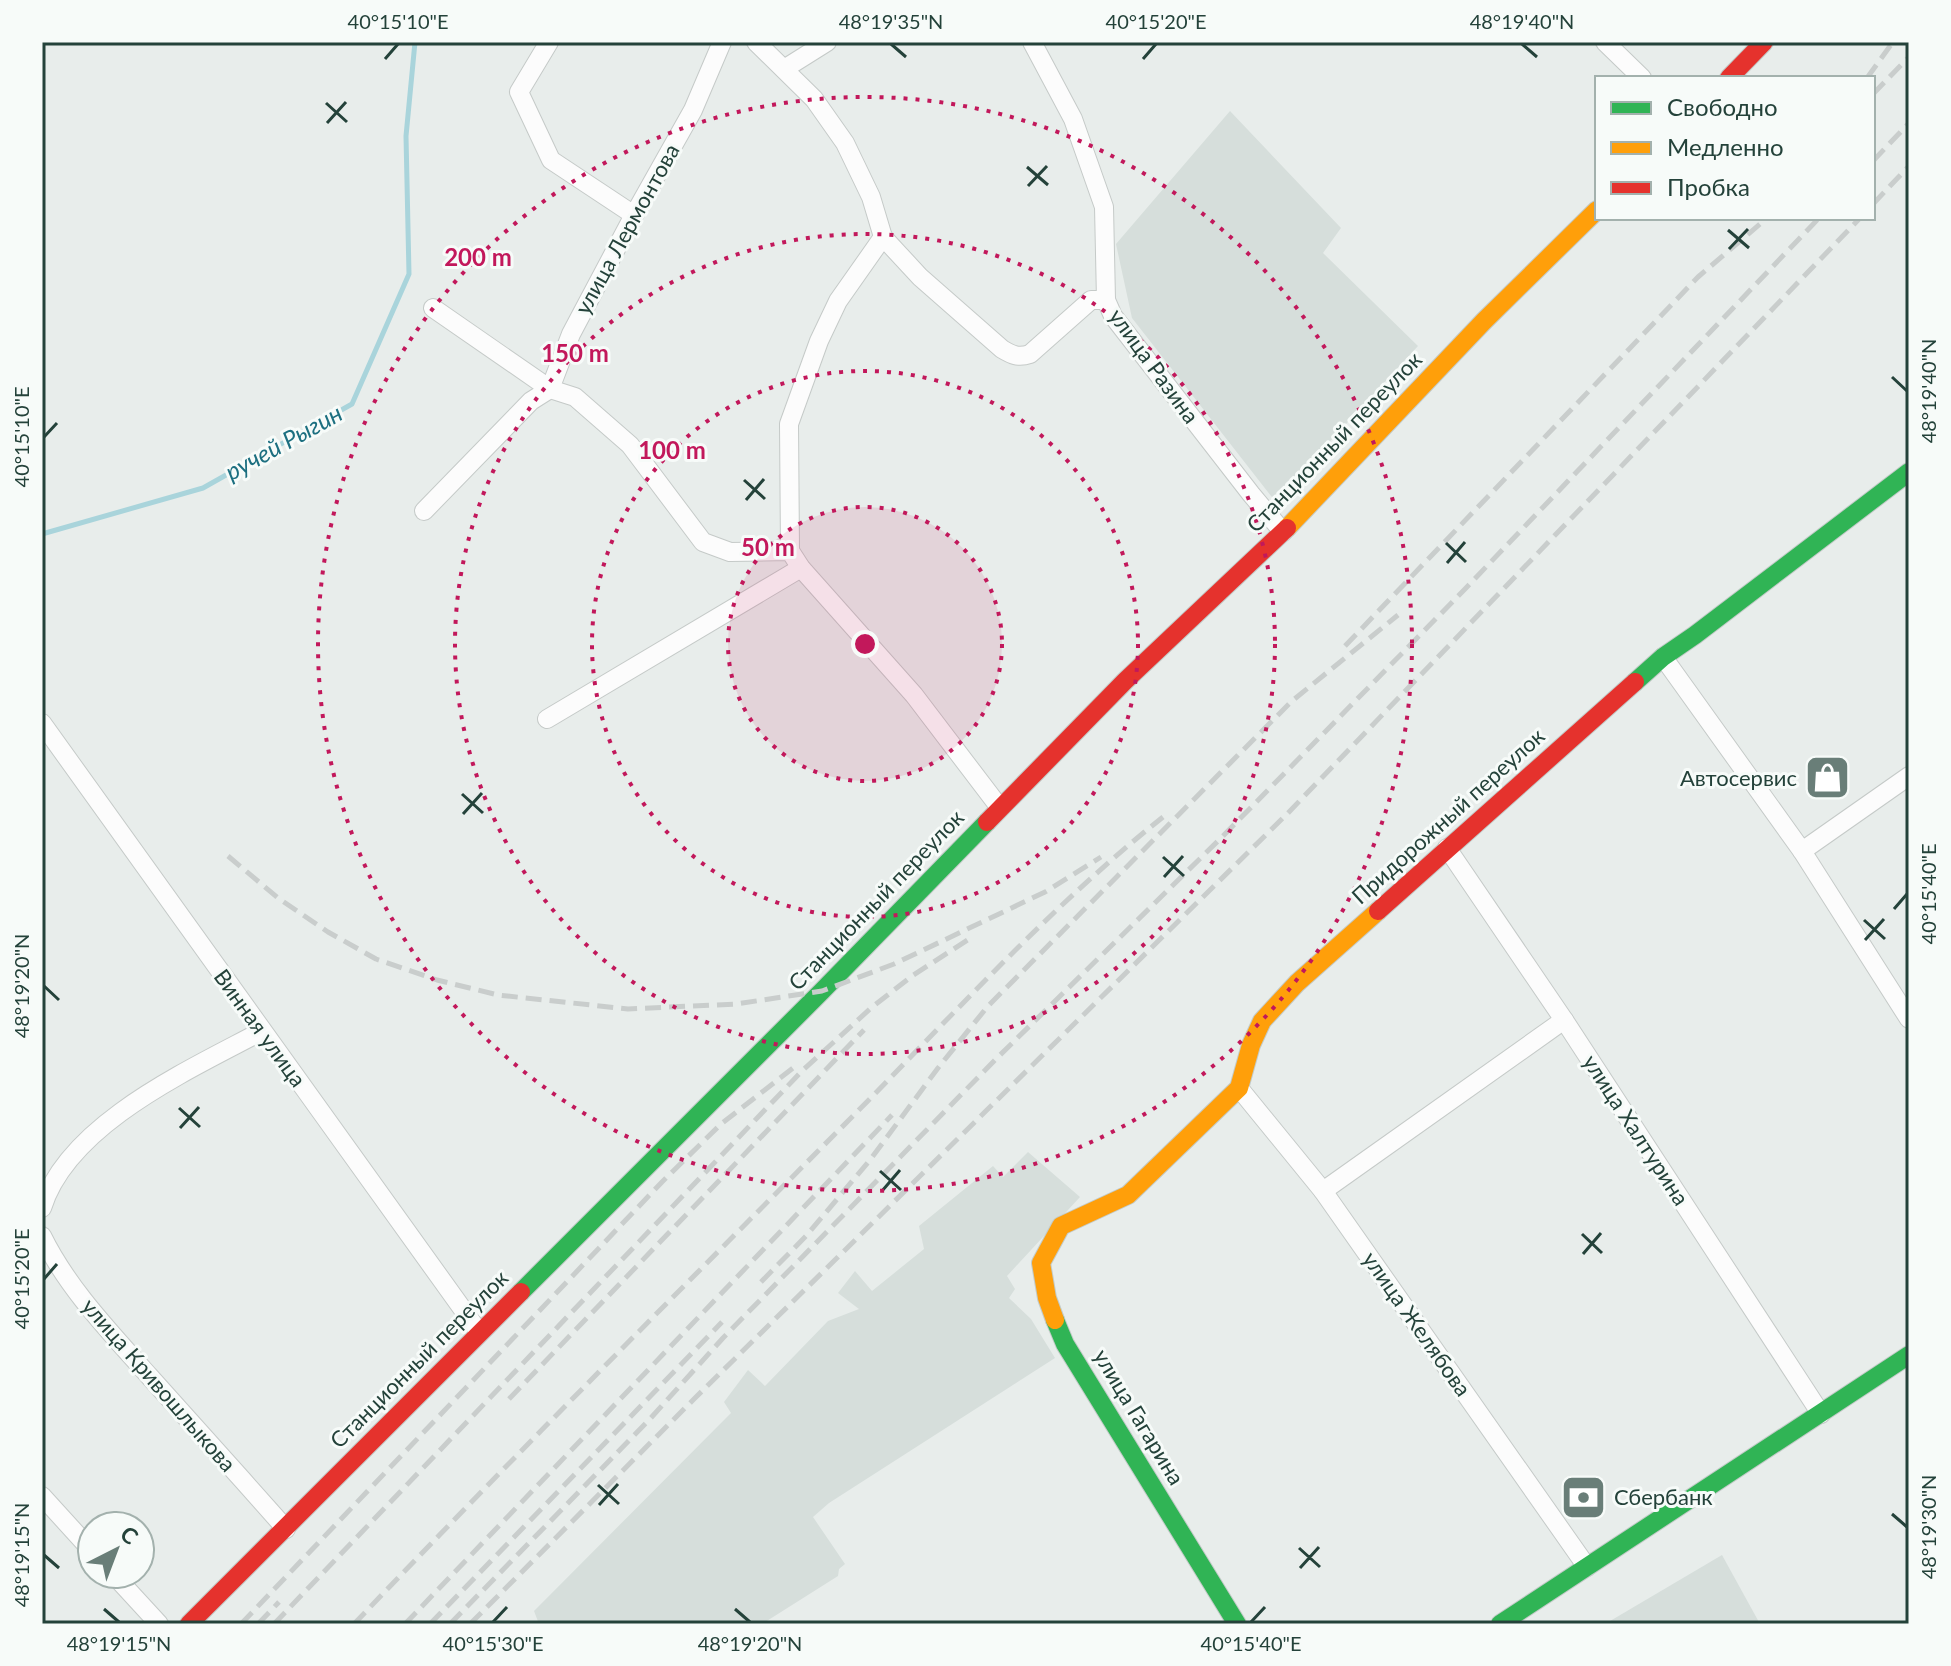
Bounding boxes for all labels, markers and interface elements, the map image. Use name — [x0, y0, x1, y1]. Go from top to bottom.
text: 40°15'10"E — [348, 9, 448, 33]
text: 48°19'35"N — [839, 9, 943, 33]
text: 40°15'20"E — [1106, 9, 1206, 33]
text: 48°19'40"N — [1470, 9, 1574, 33]
legend — [1595, 76, 1875, 220]
text: Свободно — [1667, 92, 1778, 121]
text: Медленно — [1667, 132, 1784, 161]
street label: улица Лермонтова — [569, 139, 685, 319]
text: Пробка — [1667, 172, 1750, 201]
text: 200 m — [444, 242, 512, 271]
street label: улица Разина — [1104, 303, 1205, 428]
text: 150 m — [541, 338, 609, 367]
text: 48°19'40"N — [1916, 339, 1940, 443]
street label: Станционный переулок — [1240, 345, 1427, 538]
text: 40°15'10"E — [9, 387, 33, 487]
water label: ручей Рыгин — [220, 398, 347, 486]
text: 100 m — [638, 435, 706, 464]
text: 50 m — [741, 532, 795, 561]
centre of rings — [851, 630, 879, 658]
street label: Придорожный переулок — [1346, 722, 1550, 909]
shop icon: Автосервис — [1804, 754, 1852, 802]
place label: Автосервис — [1680, 764, 1797, 791]
street label: Станционный переулок — [782, 803, 969, 996]
text: 40°15'40"E — [1916, 844, 1940, 944]
text: 48°19'20"N — [9, 934, 33, 1038]
street label: Винная улица — [209, 964, 312, 1092]
street label: улица Халтурина — [1578, 1049, 1695, 1210]
text: 40°15'20"E — [9, 1229, 33, 1329]
street label: улица Желябова — [1358, 1246, 1477, 1401]
street label: Станционный переулок — [324, 1264, 514, 1453]
street label: улица Кривошлыкова — [77, 1292, 242, 1477]
street label: улица Гагарина — [1088, 1344, 1191, 1489]
bank icon: Сбербанк — [1559, 1473, 1607, 1521]
text: 48°19'30"N — [1916, 1475, 1940, 1579]
place label: Сбербанк — [1614, 1483, 1713, 1510]
text: 48°19'15"N — [9, 1503, 33, 1607]
north arrow — [76, 1510, 156, 1590]
text: С — [115, 1520, 144, 1550]
text: 48°19'15"N — [67, 1631, 171, 1655]
text: 40°15'30"E — [443, 1631, 543, 1655]
text: 48°19'20"N — [698, 1631, 802, 1655]
text: 40°15'40"E — [1201, 1631, 1301, 1655]

